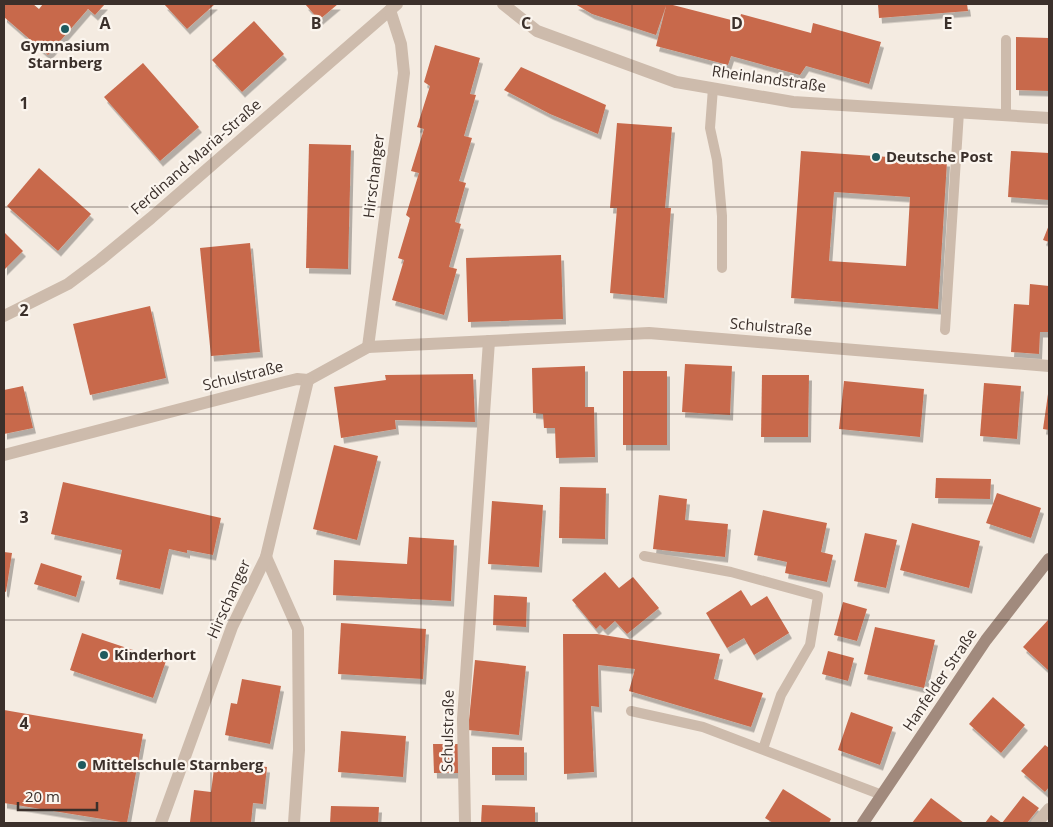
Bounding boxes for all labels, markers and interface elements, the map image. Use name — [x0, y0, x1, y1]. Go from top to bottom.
text: A — [99, 12, 111, 34]
text: B — [311, 12, 321, 34]
text: C — [521, 12, 531, 34]
text: D — [731, 12, 743, 34]
text: E — [944, 12, 953, 34]
marker: Gymnasium Starnberg — [59, 23, 71, 35]
place label: Gymnasium Starnberg — [20, 35, 110, 72]
street label: Rheinlandstraße — [711, 60, 828, 96]
text: 1 — [19, 92, 29, 114]
street label: Ferdinand-Maria-Straße — [126, 94, 265, 218]
street label: Hirschanger — [358, 133, 388, 219]
place label: Deutsche Post — [886, 146, 993, 166]
marker: Deutsche Post — [870, 151, 882, 163]
text: 2 — [19, 299, 29, 321]
street label: Schulstraße — [729, 312, 813, 340]
street label: Schulstraße — [200, 355, 285, 395]
text: 3 — [19, 506, 29, 528]
street label: Hirschanger — [202, 556, 254, 641]
street label: Hanfelder Straße — [898, 624, 981, 734]
place label: Kinderhort — [114, 644, 197, 664]
marker: Kinderhort — [98, 649, 110, 661]
street label: Schulstraße — [436, 690, 458, 772]
text: 4 — [19, 712, 29, 734]
place label: Mittelschule Starnberg — [92, 754, 264, 774]
marker: Mittelschule Starnberg — [76, 759, 88, 771]
scale bar — [18, 780, 96, 812]
text: 20 m — [25, 786, 60, 806]

